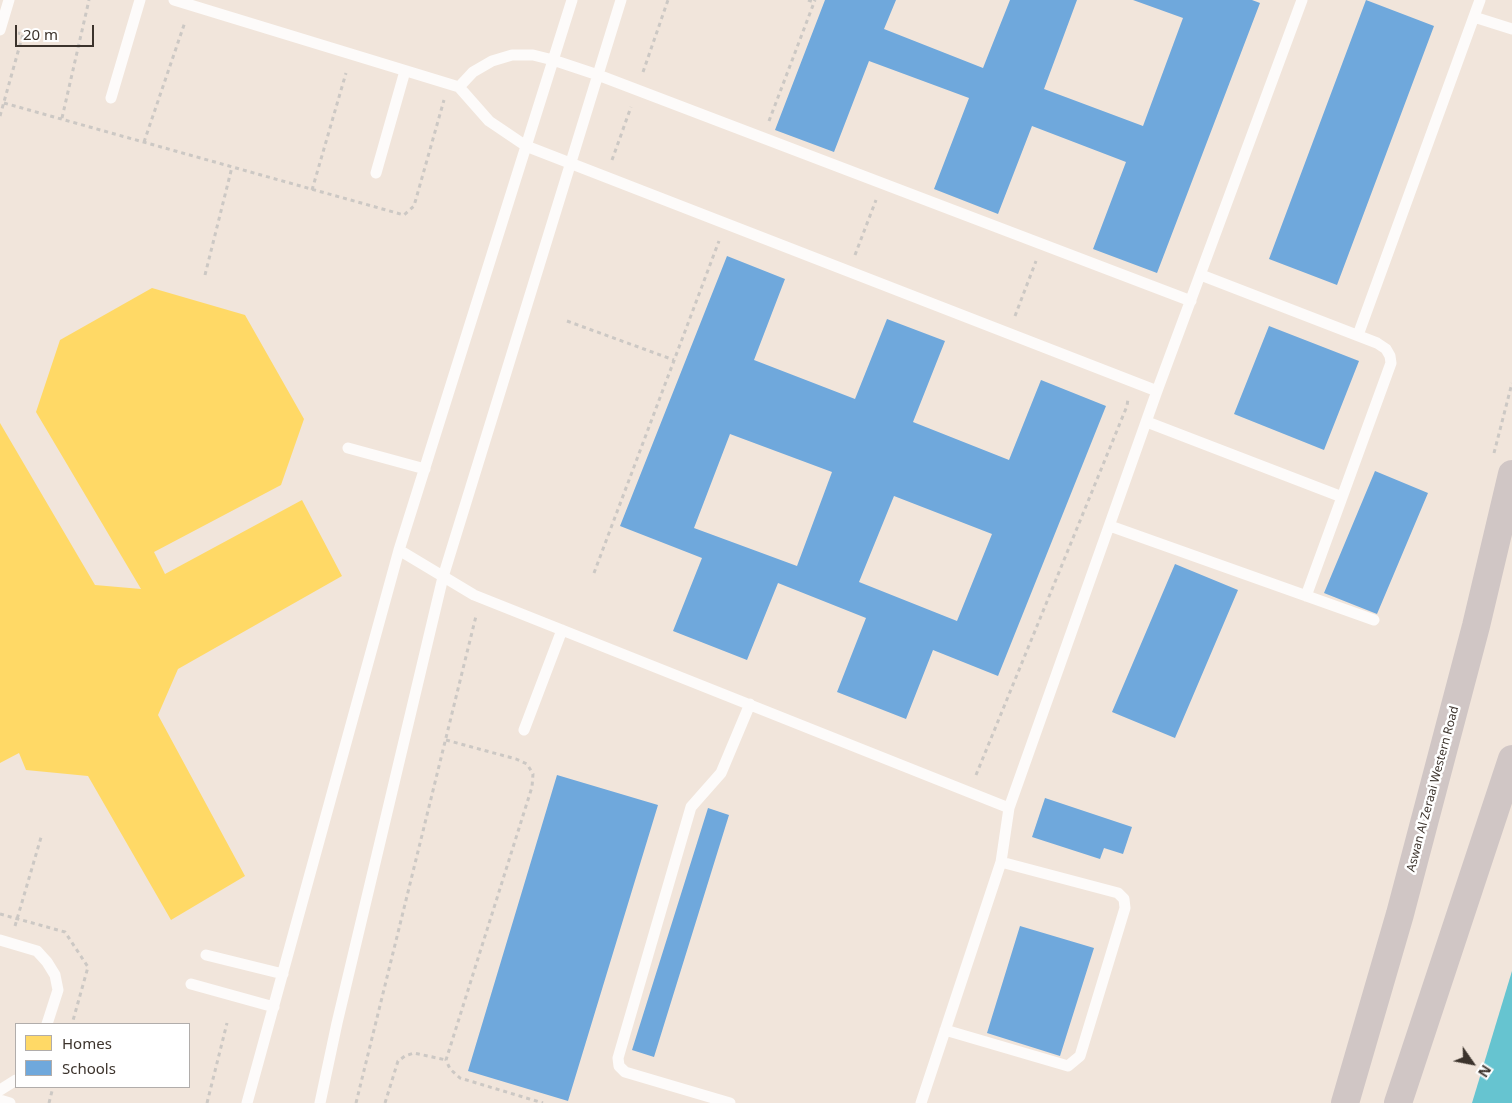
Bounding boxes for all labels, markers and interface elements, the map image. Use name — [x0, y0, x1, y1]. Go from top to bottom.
scale bar — [18, 15, 96, 47]
text: 20 m — [23, 24, 58, 44]
street label: Aswan Al Zeraai Western Road — [1404, 705, 1462, 873]
legend — [15, 1023, 190, 1088]
text: Homes — [62, 1033, 112, 1053]
north arrow — [1447, 1038, 1497, 1088]
text: Schools — [62, 1058, 116, 1078]
text: N — [1474, 1061, 1496, 1081]

